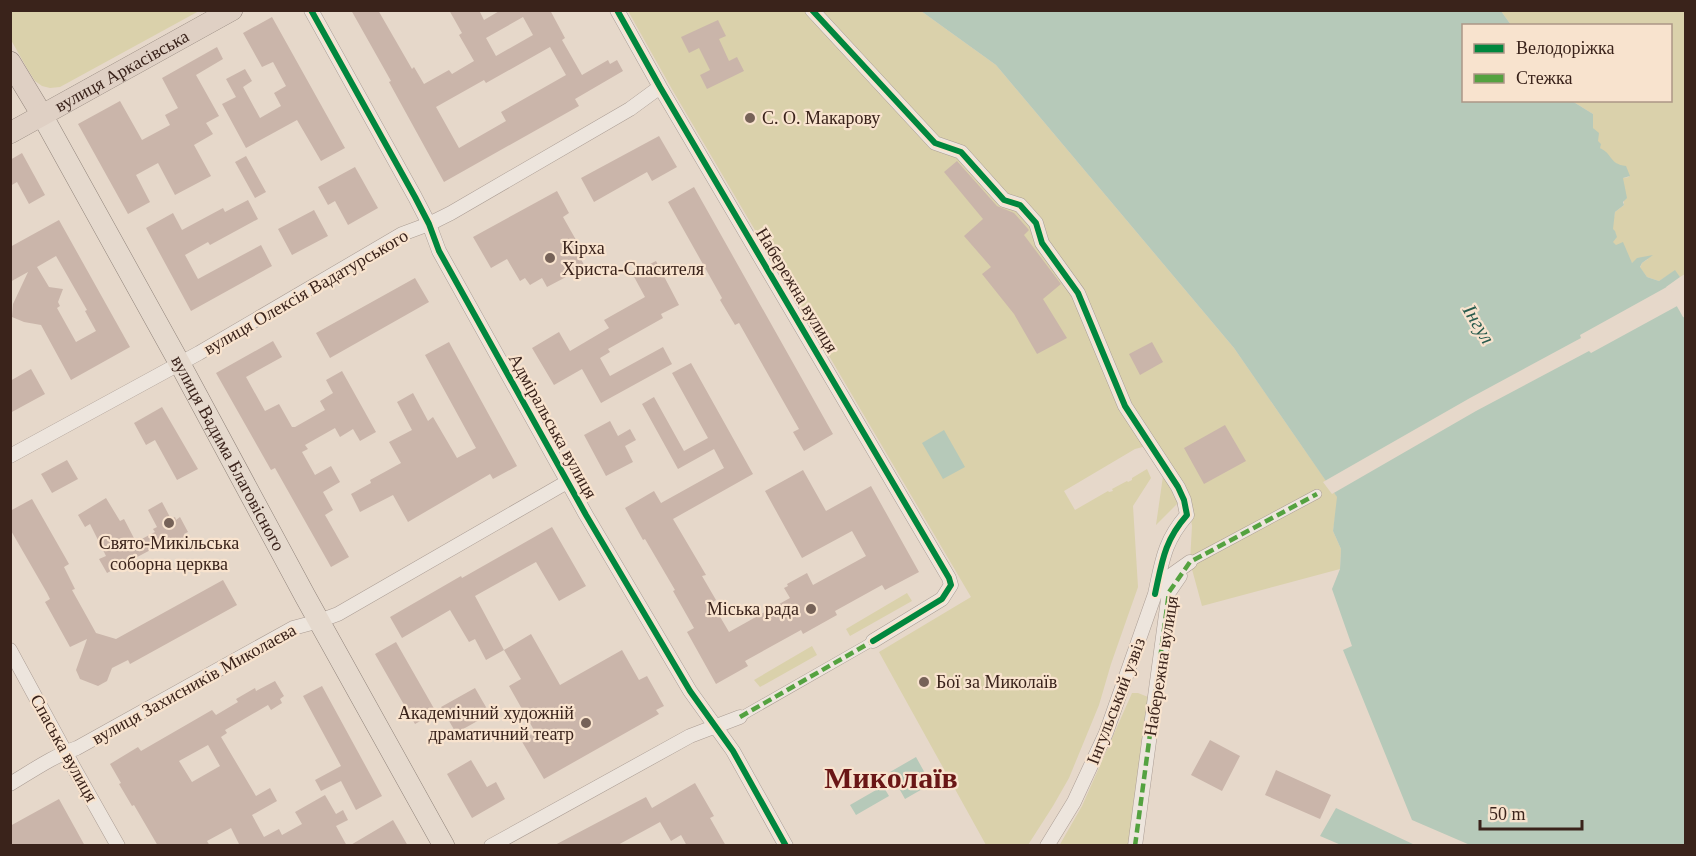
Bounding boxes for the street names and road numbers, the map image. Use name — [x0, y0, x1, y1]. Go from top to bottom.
street label: вулиця Аркасівська — [52, 26, 192, 116]
street label: Набережна вулиця — [752, 224, 842, 356]
street label: вулиця Олексія Вадатурського — [200, 225, 412, 359]
street label: Адміральська вулиця — [505, 350, 601, 502]
street label: вулиця Вадима Благовісного — [167, 352, 289, 554]
street label: Набережна вулиця — [1140, 594, 1182, 738]
street label: вулиця Захисників Миколаєва — [89, 620, 299, 748]
street label: Інгульський узвіз — [1083, 635, 1149, 767]
street label: Спаська вулиця — [26, 691, 102, 805]

